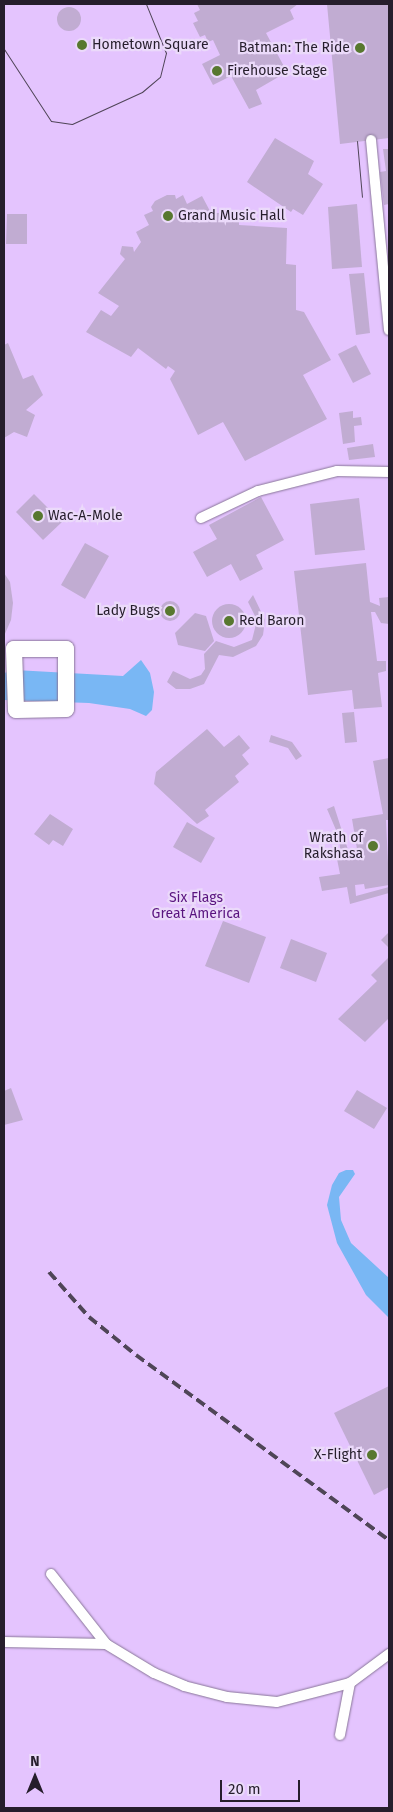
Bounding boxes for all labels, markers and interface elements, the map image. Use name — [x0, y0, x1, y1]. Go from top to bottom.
place label: Hometown Square — [92, 37, 209, 53]
marker: Hometown Square — [76, 39, 88, 51]
place label: Batman: The Ride — [239, 40, 350, 56]
marker: Batman: The Ride — [354, 42, 366, 54]
place label: Firehouse Stage — [227, 63, 327, 79]
marker: Firehouse Stage — [211, 65, 223, 77]
place label: Grand Music Hall — [178, 208, 285, 224]
marker: Grand Music Hall — [162, 210, 174, 222]
place label: Wac-A-Mole — [48, 508, 123, 524]
marker: Wac-A-Mole — [32, 510, 44, 522]
place label: Lady Bugs — [96, 603, 160, 619]
marker: Lady Bugs — [164, 605, 176, 617]
place label: Red Baron — [239, 613, 304, 629]
marker: Red Baron — [223, 615, 235, 627]
place label: Wrath of Rakshasa — [304, 830, 363, 862]
marker: Wrath of Rakshasa — [367, 840, 379, 852]
park label: Six Flags Great America — [152, 890, 240, 922]
place label: X-Flight — [314, 1447, 362, 1463]
marker: X-Flight — [366, 1449, 378, 1461]
north arrow — [10, 1752, 60, 1802]
text: N — [30, 1753, 40, 1770]
scale bar — [223, 1770, 303, 1802]
text: 20 m — [228, 1780, 261, 1798]

